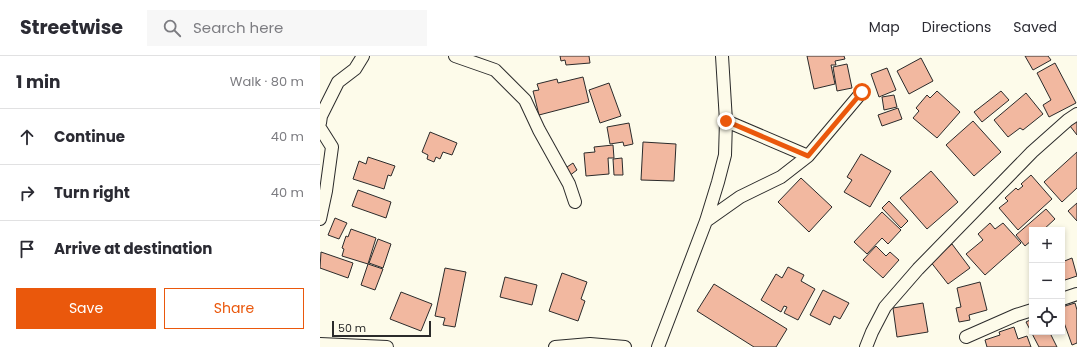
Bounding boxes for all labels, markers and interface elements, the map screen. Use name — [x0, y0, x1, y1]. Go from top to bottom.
search box — [147, 10, 427, 46]
text: Streetwise — [20, 14, 123, 41]
icon: search — [161, 17, 183, 39]
text: Search here — [193, 17, 283, 38]
text: Map — [869, 17, 900, 37]
text: Directions — [922, 17, 991, 37]
text: Saved — [1013, 17, 1057, 37]
text: 1 min — [16, 70, 60, 94]
text: Walk · 80 m — [230, 72, 304, 91]
route start — [853, 83, 871, 101]
route end — [717, 112, 735, 130]
icon: ahead — [16, 126, 38, 148]
text: Continue — [54, 126, 125, 147]
text: 40 m — [271, 127, 304, 146]
icon: right — [16, 182, 38, 204]
text: Turn right — [54, 182, 130, 203]
text: 40 m — [271, 183, 304, 202]
map controls — [1029, 227, 1065, 335]
button: + — [1029, 227, 1065, 263]
icon: arrive — [16, 238, 38, 260]
text: Arrive at destination — [54, 238, 212, 259]
button: − — [1029, 263, 1065, 299]
button: Save — [16, 288, 156, 329]
button: Share — [164, 288, 304, 329]
button: locate — [1029, 299, 1065, 335]
scale bar — [332, 319, 431, 338]
text: 50 m — [338, 320, 366, 336]

